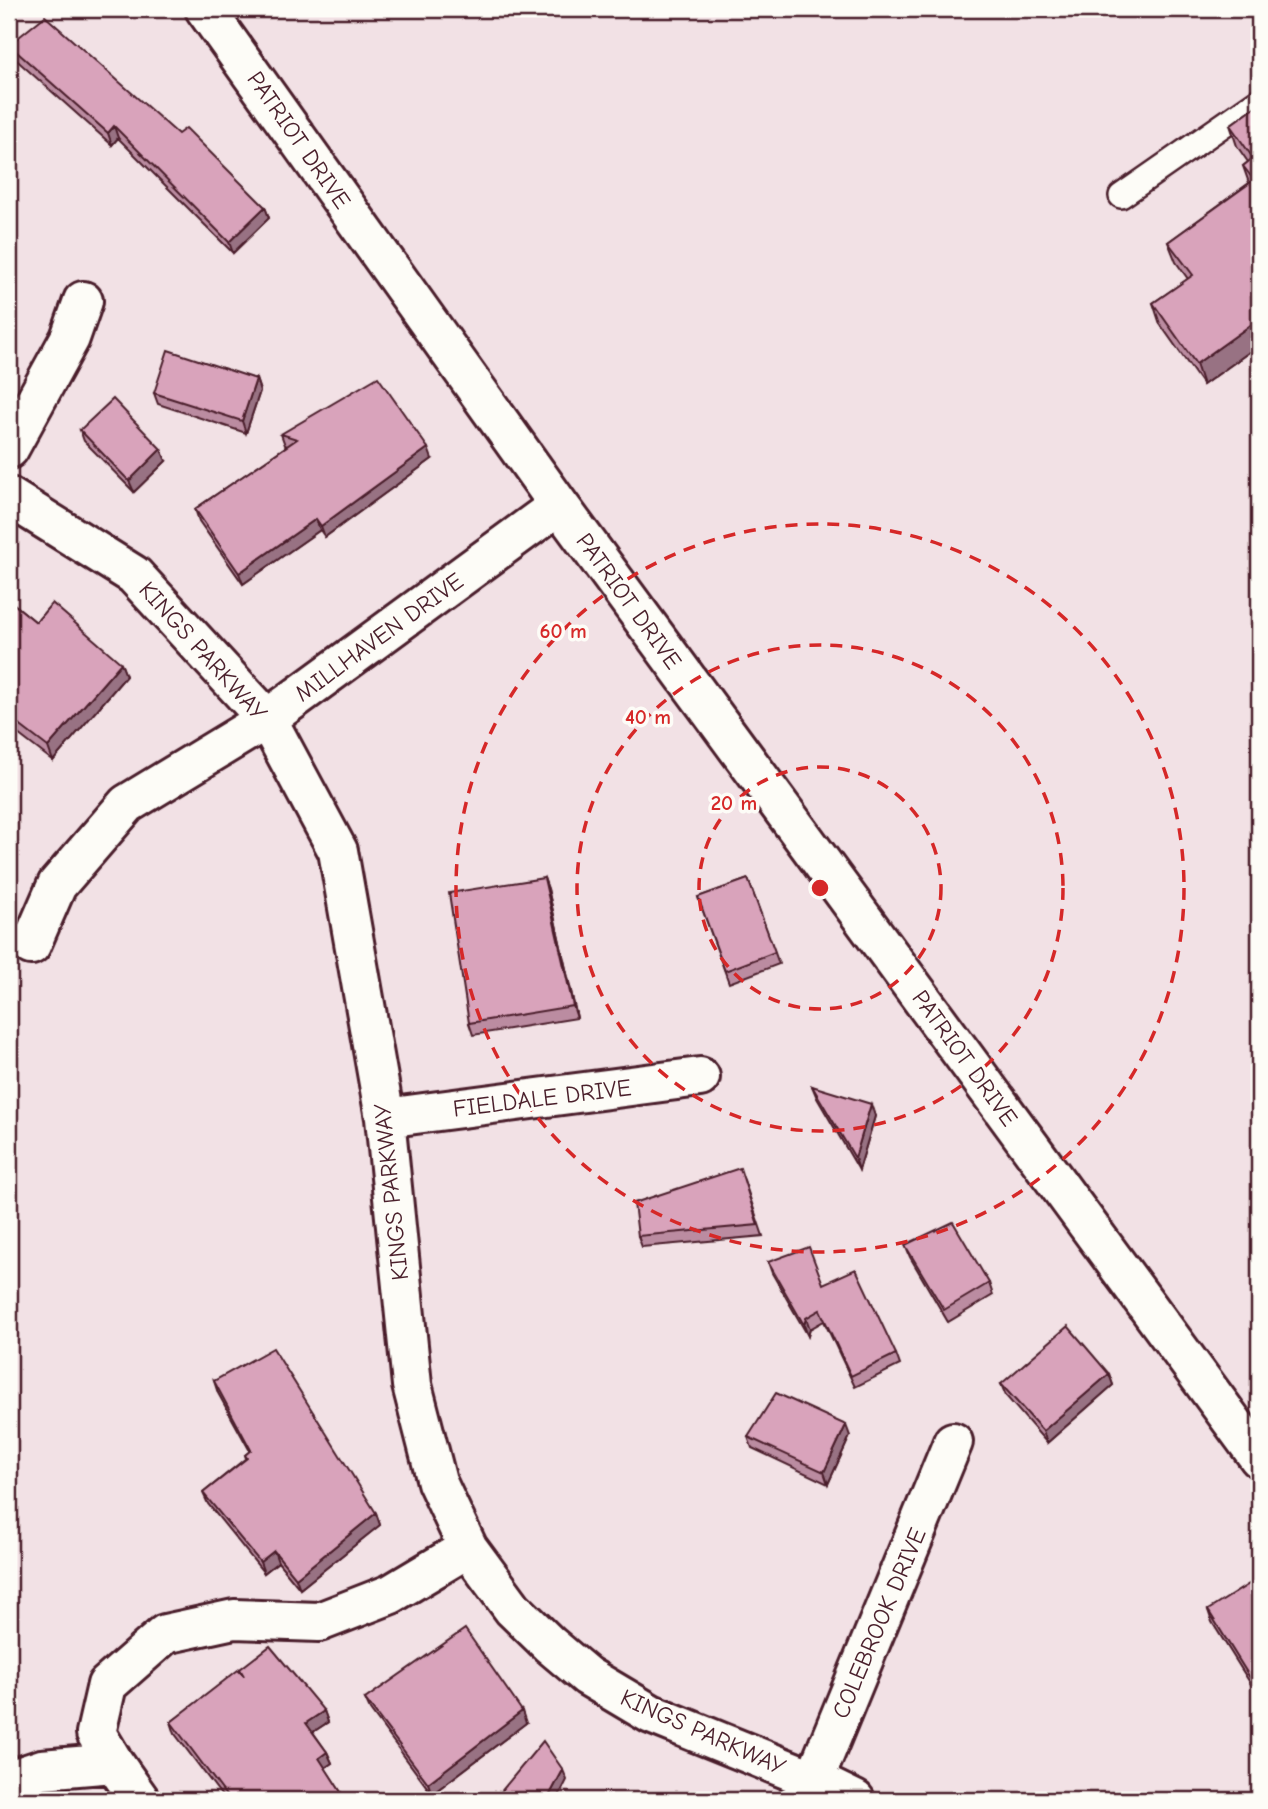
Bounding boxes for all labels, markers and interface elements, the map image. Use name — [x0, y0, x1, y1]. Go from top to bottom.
street label: PATRIOT DRIVE — [241, 66, 357, 214]
street label: PATRIOT DRIVE — [570, 528, 688, 674]
street label: MILLHAVEN DRIVE — [289, 567, 469, 707]
street label: KINGS PARKWAY — [133, 576, 273, 727]
text: 60 m — [539, 619, 587, 643]
text: 40 m — [625, 705, 671, 729]
text: 20 m — [711, 791, 757, 815]
centre of rings — [808, 876, 832, 900]
street label: PATRIOT DRIVE — [906, 985, 1024, 1131]
street label: FIELDALE DRIVE — [451, 1073, 633, 1123]
street label: KINGS PARKWAY — [368, 1101, 414, 1282]
street label: COLEBROOK DRIVE — [826, 1524, 932, 1722]
street label: KINGS PARKWAY — [616, 1683, 790, 1781]

